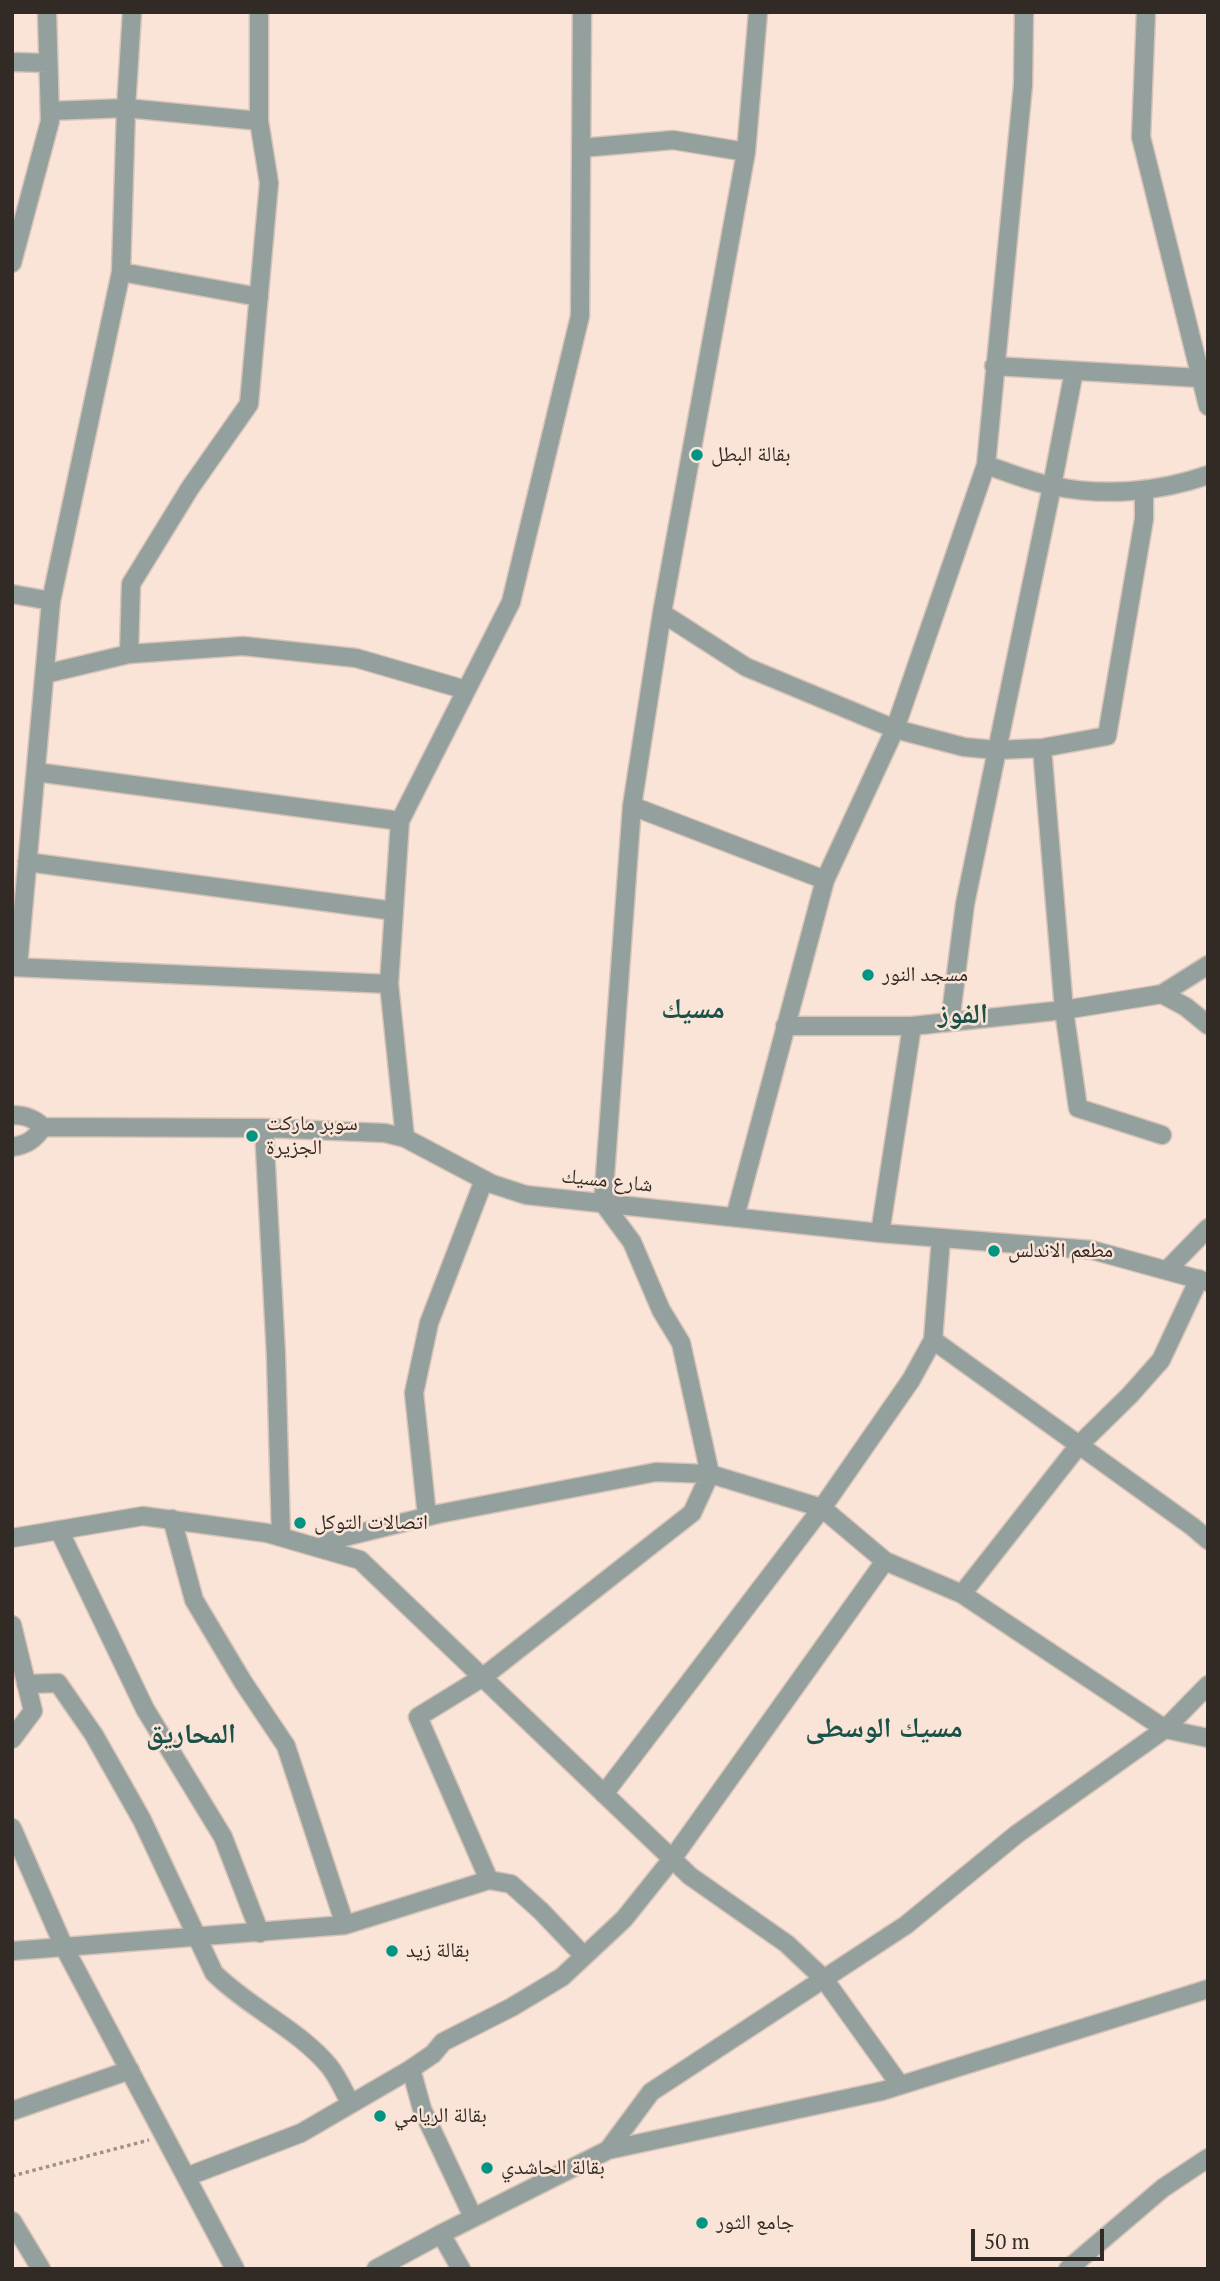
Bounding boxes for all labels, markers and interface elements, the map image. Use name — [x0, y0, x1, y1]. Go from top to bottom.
place label: بقالة البطل — [711, 442, 790, 468]
marker: بقالة البطل — [689, 447, 705, 463]
place label: مسجد النور — [882, 962, 968, 988]
marker: مسجد النور — [860, 967, 876, 983]
district label: مسيك — [661, 993, 725, 1027]
district label: الفوز — [938, 998, 988, 1032]
place label: سوبر ماركت الجزيرة — [266, 1111, 358, 1161]
marker: سوبر ماركت الجزيرة — [244, 1128, 260, 1144]
street label: شارع مسيك — [560, 1164, 654, 1198]
place label: مطعم الاندلس — [1008, 1238, 1113, 1264]
marker: مطعم الاندلس — [986, 1243, 1002, 1259]
place label: اتصالات التوكل — [314, 1510, 428, 1536]
marker: اتصالات التوكل — [292, 1515, 308, 1531]
district label: مسيك الوسطى — [805, 1712, 963, 1746]
district label: المحاريق — [146, 1718, 236, 1752]
place label: بقالة زيد — [406, 1938, 470, 1964]
marker: بقالة زيد — [384, 1943, 400, 1959]
place label: بقالة الريامي — [394, 2103, 487, 2129]
marker: بقالة الريامي — [372, 2108, 388, 2124]
place label: بقالة الحاشدي — [501, 2155, 605, 2181]
marker: بقالة الحاشدي — [479, 2160, 495, 2176]
place label: جامع الثور — [716, 2210, 794, 2236]
scale bar — [975, 2214, 1108, 2258]
marker: جامع الثور — [694, 2215, 710, 2231]
text: 50 m — [984, 2227, 1030, 2255]

